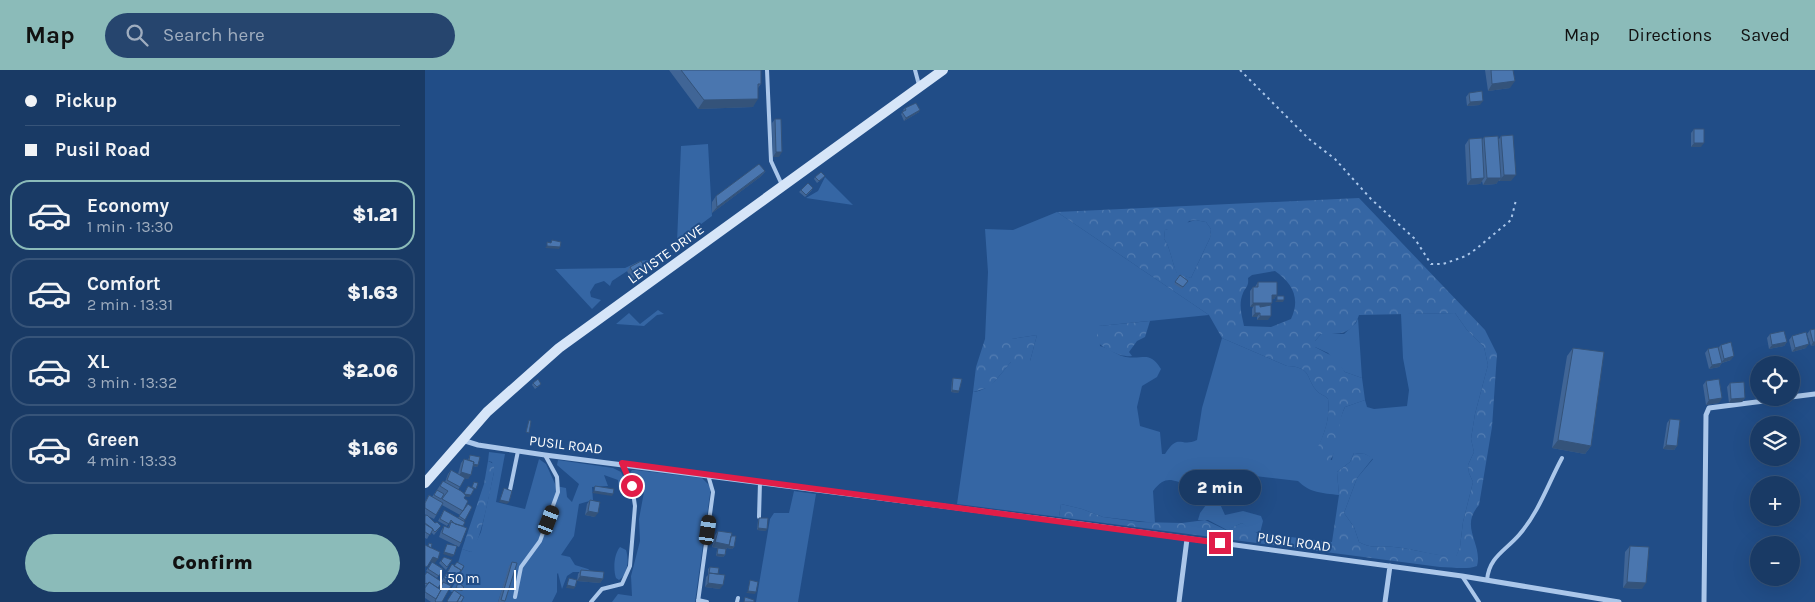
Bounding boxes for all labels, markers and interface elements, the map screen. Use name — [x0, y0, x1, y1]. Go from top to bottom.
search box — [105, 13, 455, 58]
text: Map — [25, 21, 75, 49]
icon: search — [123, 21, 151, 49]
text: Search here — [163, 24, 265, 46]
text: Map — [1564, 24, 1600, 46]
text: Directions — [1628, 24, 1712, 46]
text: Saved — [1740, 24, 1790, 46]
text: Pickup — [55, 90, 117, 112]
text: Pusil Road — [55, 139, 151, 161]
icon: car — [27, 193, 72, 238]
text: Economy — [87, 195, 169, 217]
text: $1.21 — [352, 204, 398, 226]
text: 1 min · 13:30 — [87, 217, 173, 236]
street label: LEVISTE DRIVE — [624, 221, 708, 287]
icon: car — [27, 271, 72, 316]
text: Comfort — [87, 273, 161, 295]
text: $1.63 — [347, 282, 398, 304]
text: 2 min · 13:31 — [87, 295, 173, 314]
icon: car — [27, 349, 72, 394]
text: XL — [87, 351, 109, 373]
map controls — [1750, 356, 1800, 586]
button: locate — [1750, 356, 1800, 406]
text: $2.06 — [342, 360, 398, 382]
text: 3 min · 13:32 — [87, 373, 177, 392]
button: layers — [1750, 416, 1800, 466]
icon: car — [27, 427, 72, 472]
text: Green — [87, 429, 139, 451]
street label: PUSIL ROAD — [528, 432, 604, 458]
text: $1.66 — [347, 438, 398, 460]
text: 4 min · 13:33 — [87, 451, 177, 470]
callout: 2 min — [1179, 470, 1261, 506]
route start — [621, 475, 643, 497]
button: + — [1750, 476, 1800, 526]
text: 2 min — [1197, 478, 1243, 497]
car — [536, 503, 561, 537]
car — [698, 514, 717, 546]
street label: PUSIL ROAD — [1256, 528, 1332, 556]
route end — [1209, 532, 1231, 554]
button: Confirm — [25, 534, 400, 592]
button: − — [1750, 536, 1800, 586]
scale bar — [440, 567, 516, 590]
text: 50 m — [447, 570, 480, 587]

